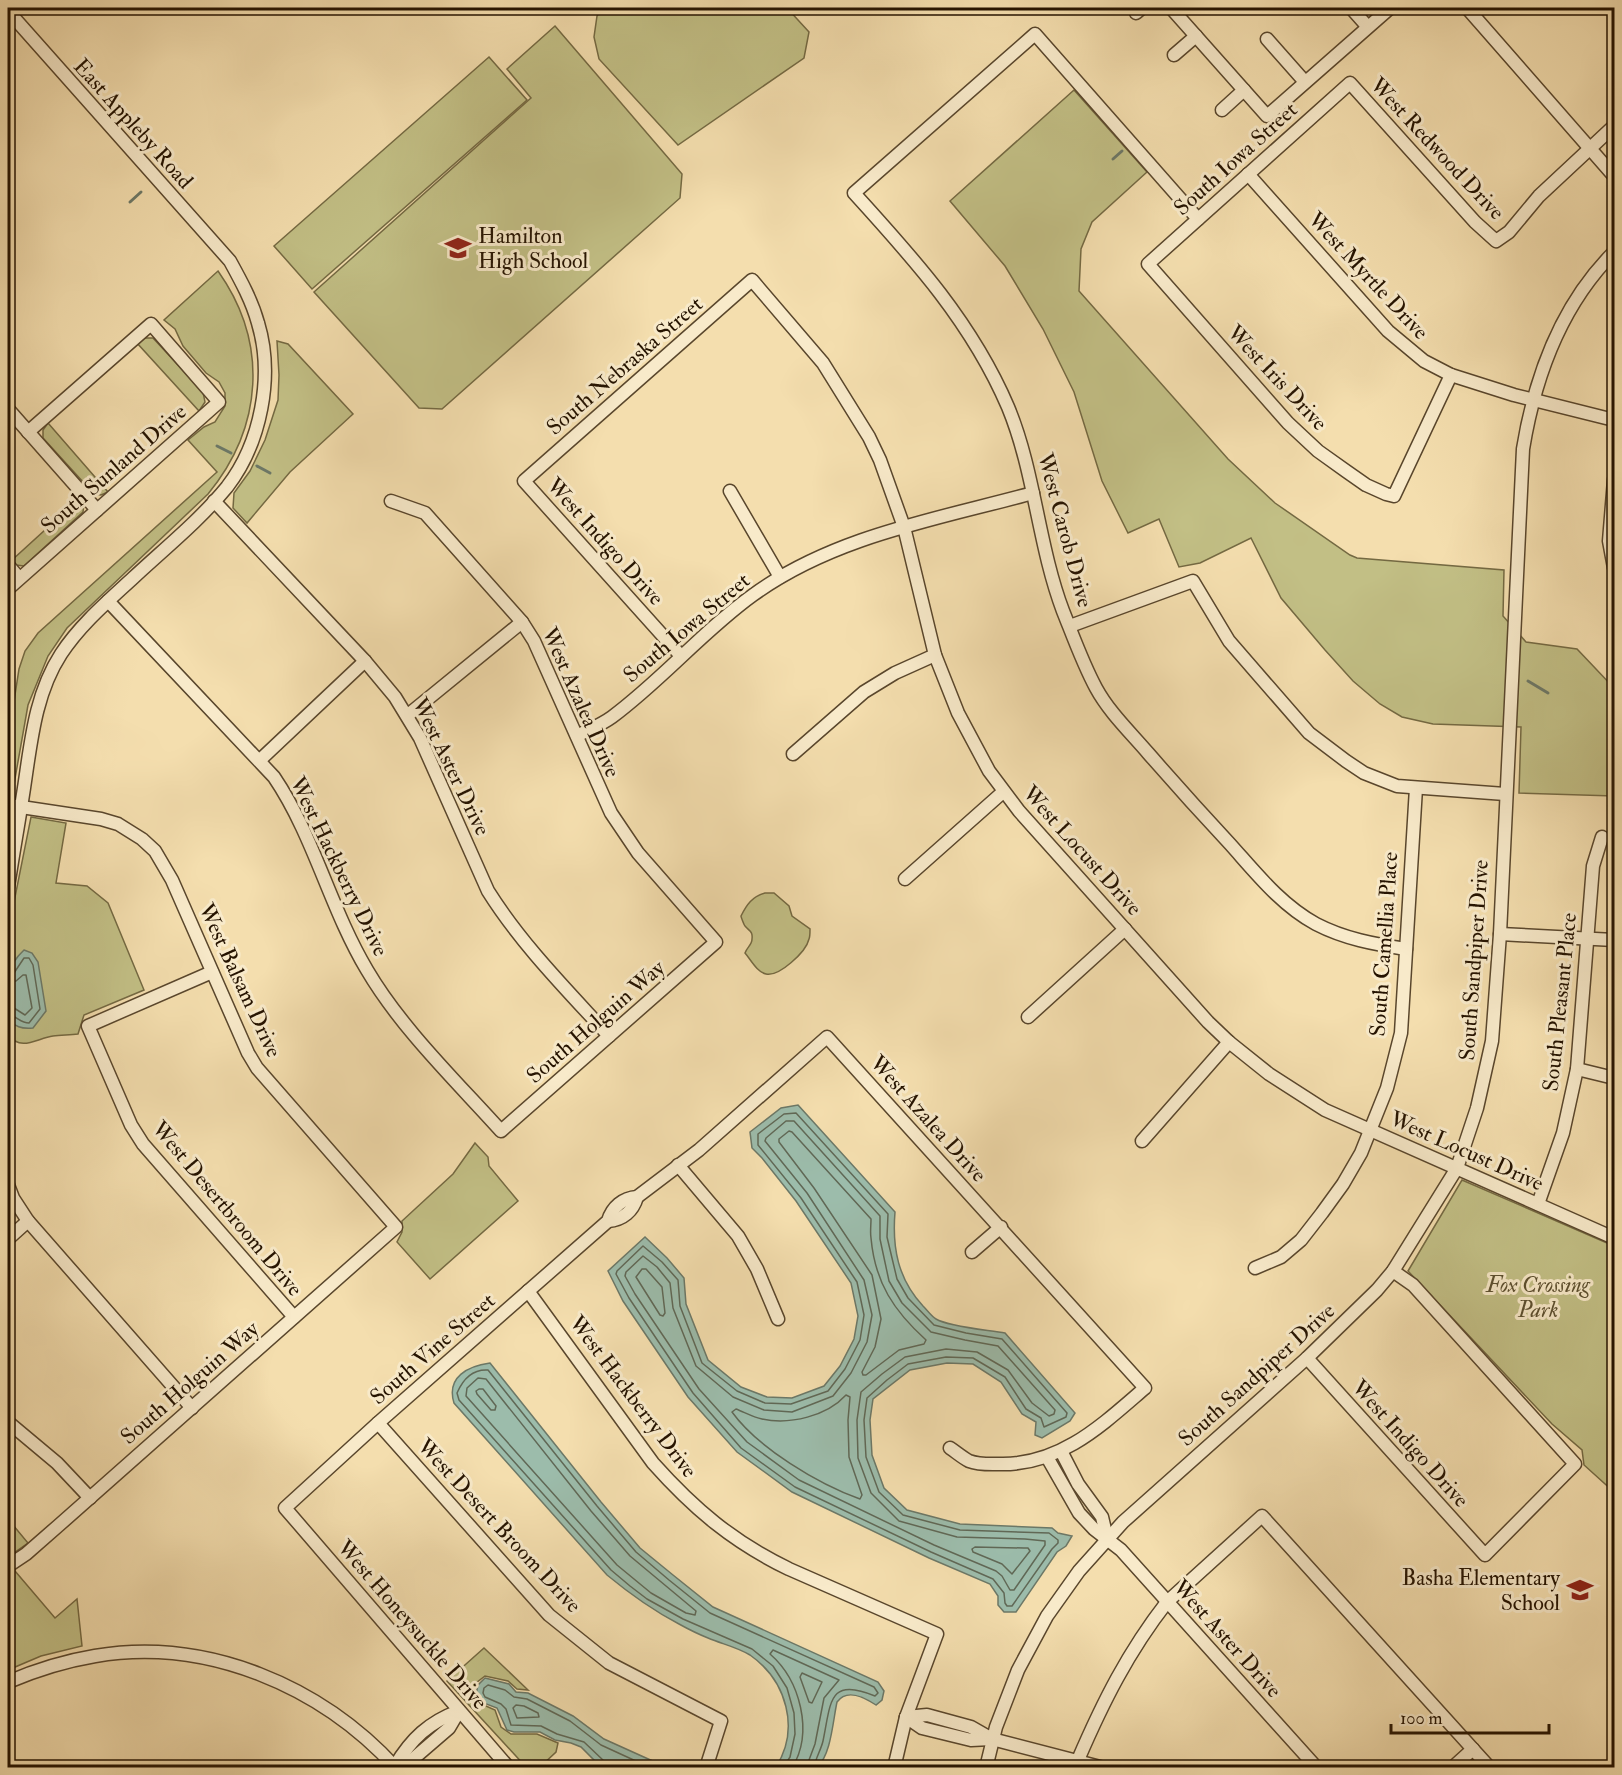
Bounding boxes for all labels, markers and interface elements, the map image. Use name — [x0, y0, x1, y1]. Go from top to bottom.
street label: East Appleby Road — [67, 53, 199, 196]
street label: West Redwood Drive — [1363, 71, 1511, 226]
street label: South Iowa Street — [1168, 96, 1303, 222]
street label: West Myrtle Drive — [1301, 205, 1435, 345]
place label: Hamilton High School — [478, 222, 589, 275]
school or university icon: Hamilton High School — [443, 233, 473, 263]
street label: South Nebraska Street — [541, 290, 709, 441]
street label: West Iris Drive — [1221, 318, 1333, 436]
street label: South Sunland Drive — [35, 398, 192, 540]
street label: West Carob Drive — [1031, 449, 1099, 610]
street label: West Indigo Drive — [540, 471, 670, 611]
street label: South Iowa Street — [618, 567, 756, 689]
street label: West Azalea Drive — [535, 622, 627, 782]
street label: West Aster Drive — [405, 692, 497, 840]
street label: West Hackberry Drive — [283, 771, 395, 961]
street label: West Locust Drive — [1016, 779, 1148, 922]
street label: South Camellia Place — [1364, 851, 1404, 1037]
street label: South Sandpiper Drive — [1453, 859, 1496, 1061]
street label: West Balsam Drive — [192, 898, 288, 1062]
street label: South Pleasant Place — [1537, 911, 1583, 1093]
street label: South Holguin Way — [521, 954, 671, 1090]
street label: West Azalea Drive — [863, 1049, 993, 1188]
street label: West Locust Drive — [1384, 1104, 1548, 1197]
street label: West Desertbroom Drive — [145, 1115, 309, 1302]
park label: Fox Crossing Park — [1485, 1271, 1591, 1324]
street label: South Vine Street — [364, 1287, 501, 1411]
street label: South Sandpiper Drive — [1173, 1297, 1341, 1453]
street label: West Hackberry Drive — [562, 1309, 703, 1483]
street label: South Holguin Way — [115, 1315, 265, 1451]
street label: West Indigo Drive — [1345, 1373, 1475, 1513]
street label: West Desert Broom Drive — [410, 1432, 587, 1619]
street label: West Honeysuckle Drive — [330, 1533, 494, 1715]
place label: Basha Elementary School — [1402, 1564, 1560, 1617]
street label: West Aster Drive — [1166, 1573, 1288, 1704]
school or university icon: Basha Elementary School — [1565, 1575, 1595, 1605]
scale bar — [1391, 1697, 1548, 1735]
text: 100 m — [1400, 1707, 1443, 1730]

